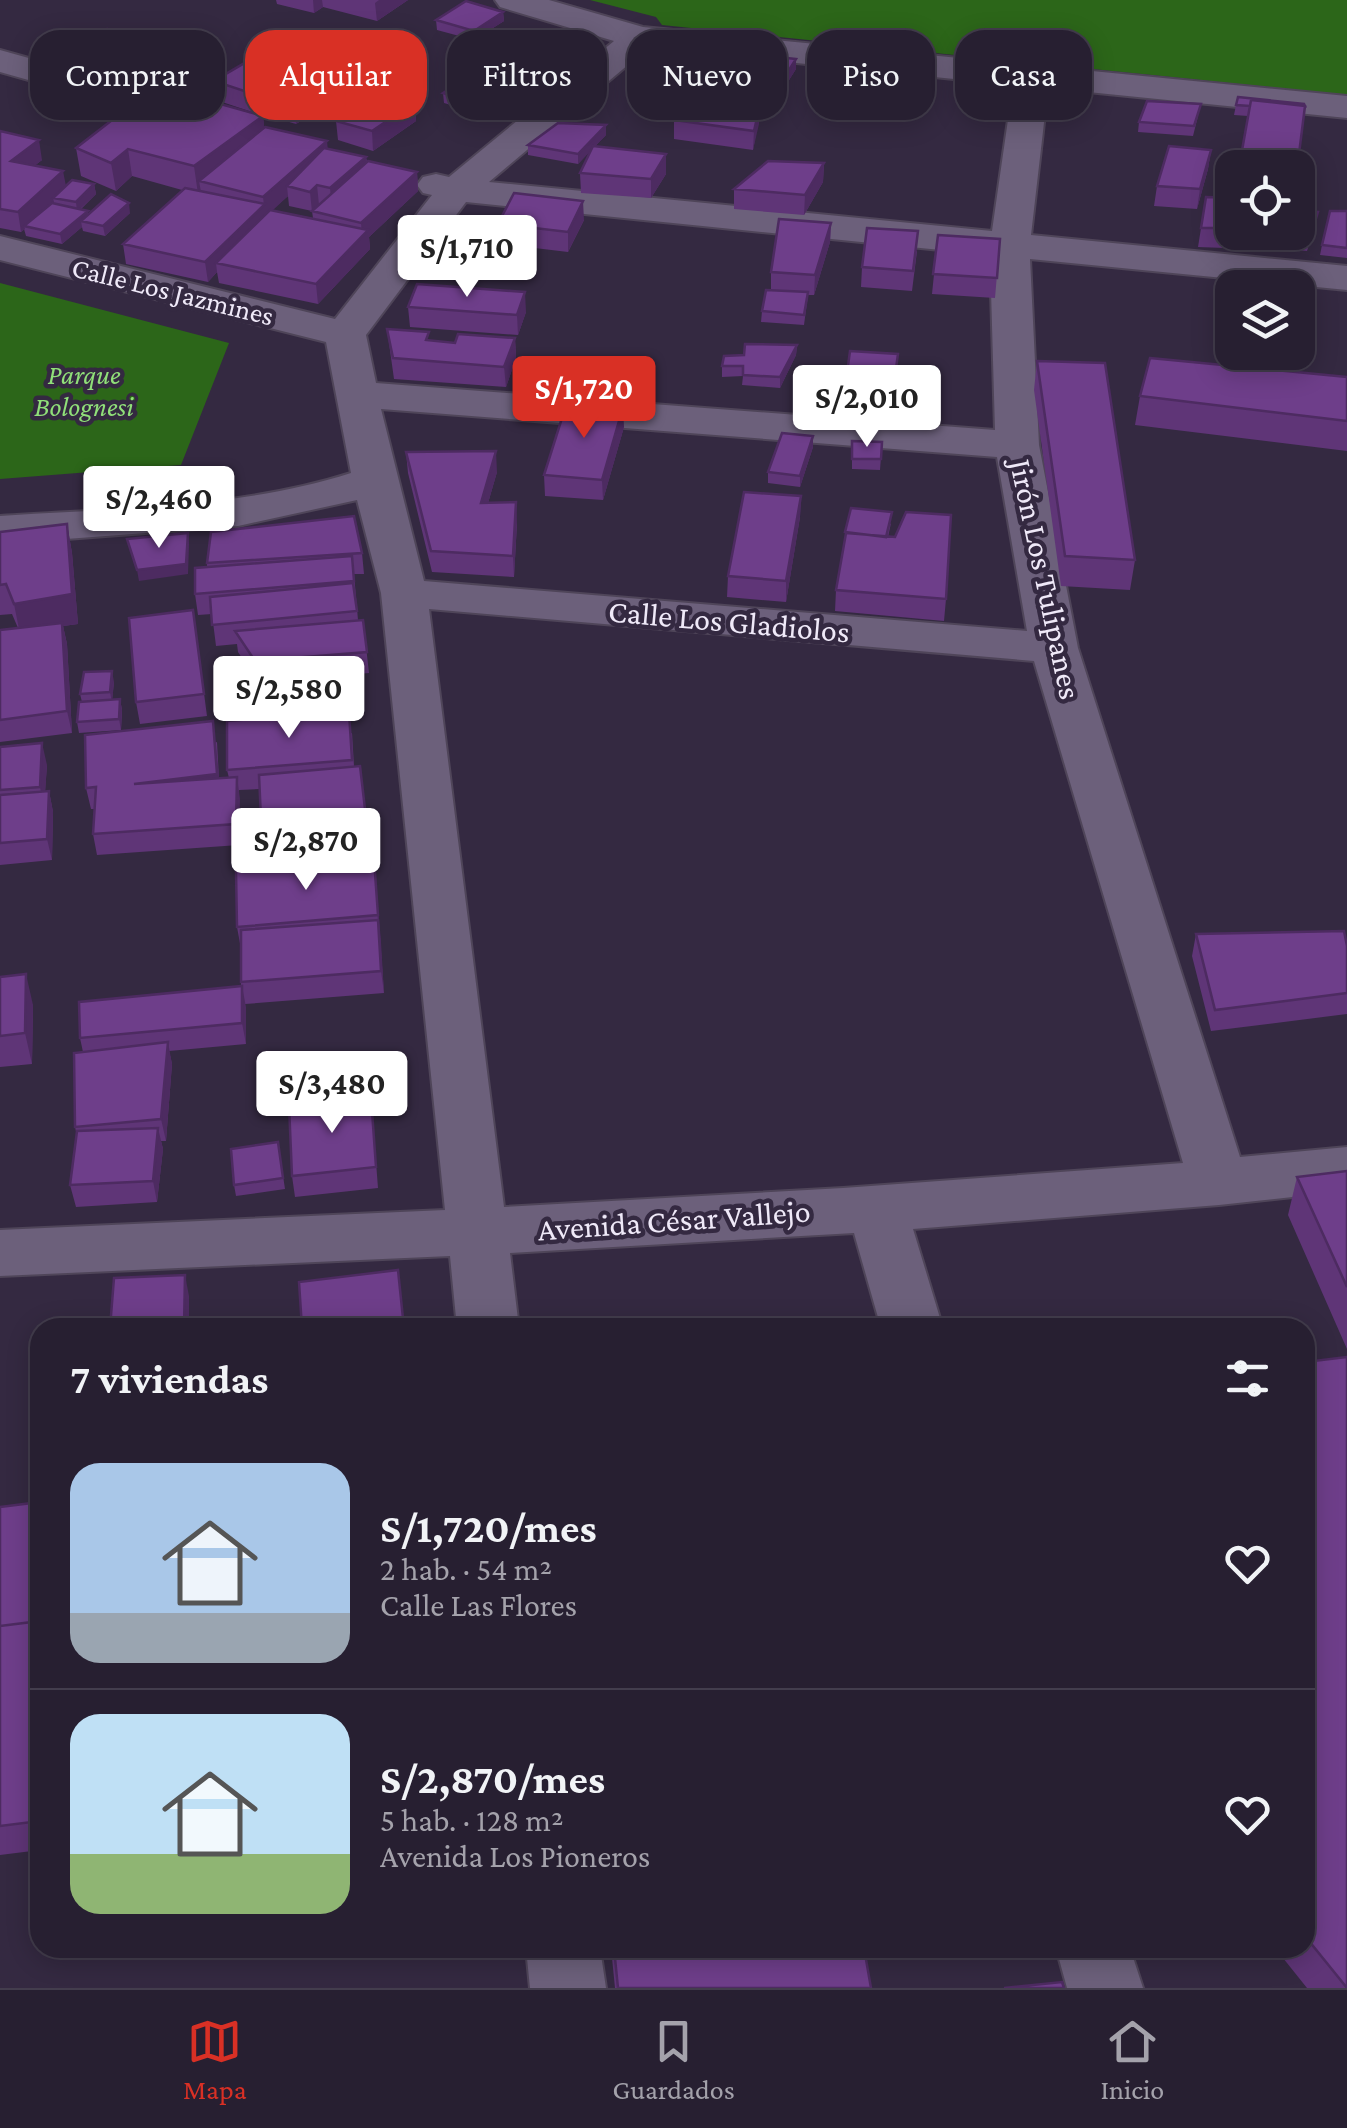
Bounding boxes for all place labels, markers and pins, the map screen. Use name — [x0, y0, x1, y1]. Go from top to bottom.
pin: S/1,710 — [375, 215, 559, 300]
pin: S/1,720 — [492, 356, 676, 441]
pin: S/2,010 — [775, 365, 959, 450]
pin: S/2,460 — [67, 466, 251, 551]
pin: S/2,580 — [197, 656, 381, 741]
pin: S/2,870 — [214, 808, 398, 893]
pin: S/3,480 — [240, 1051, 424, 1136]

